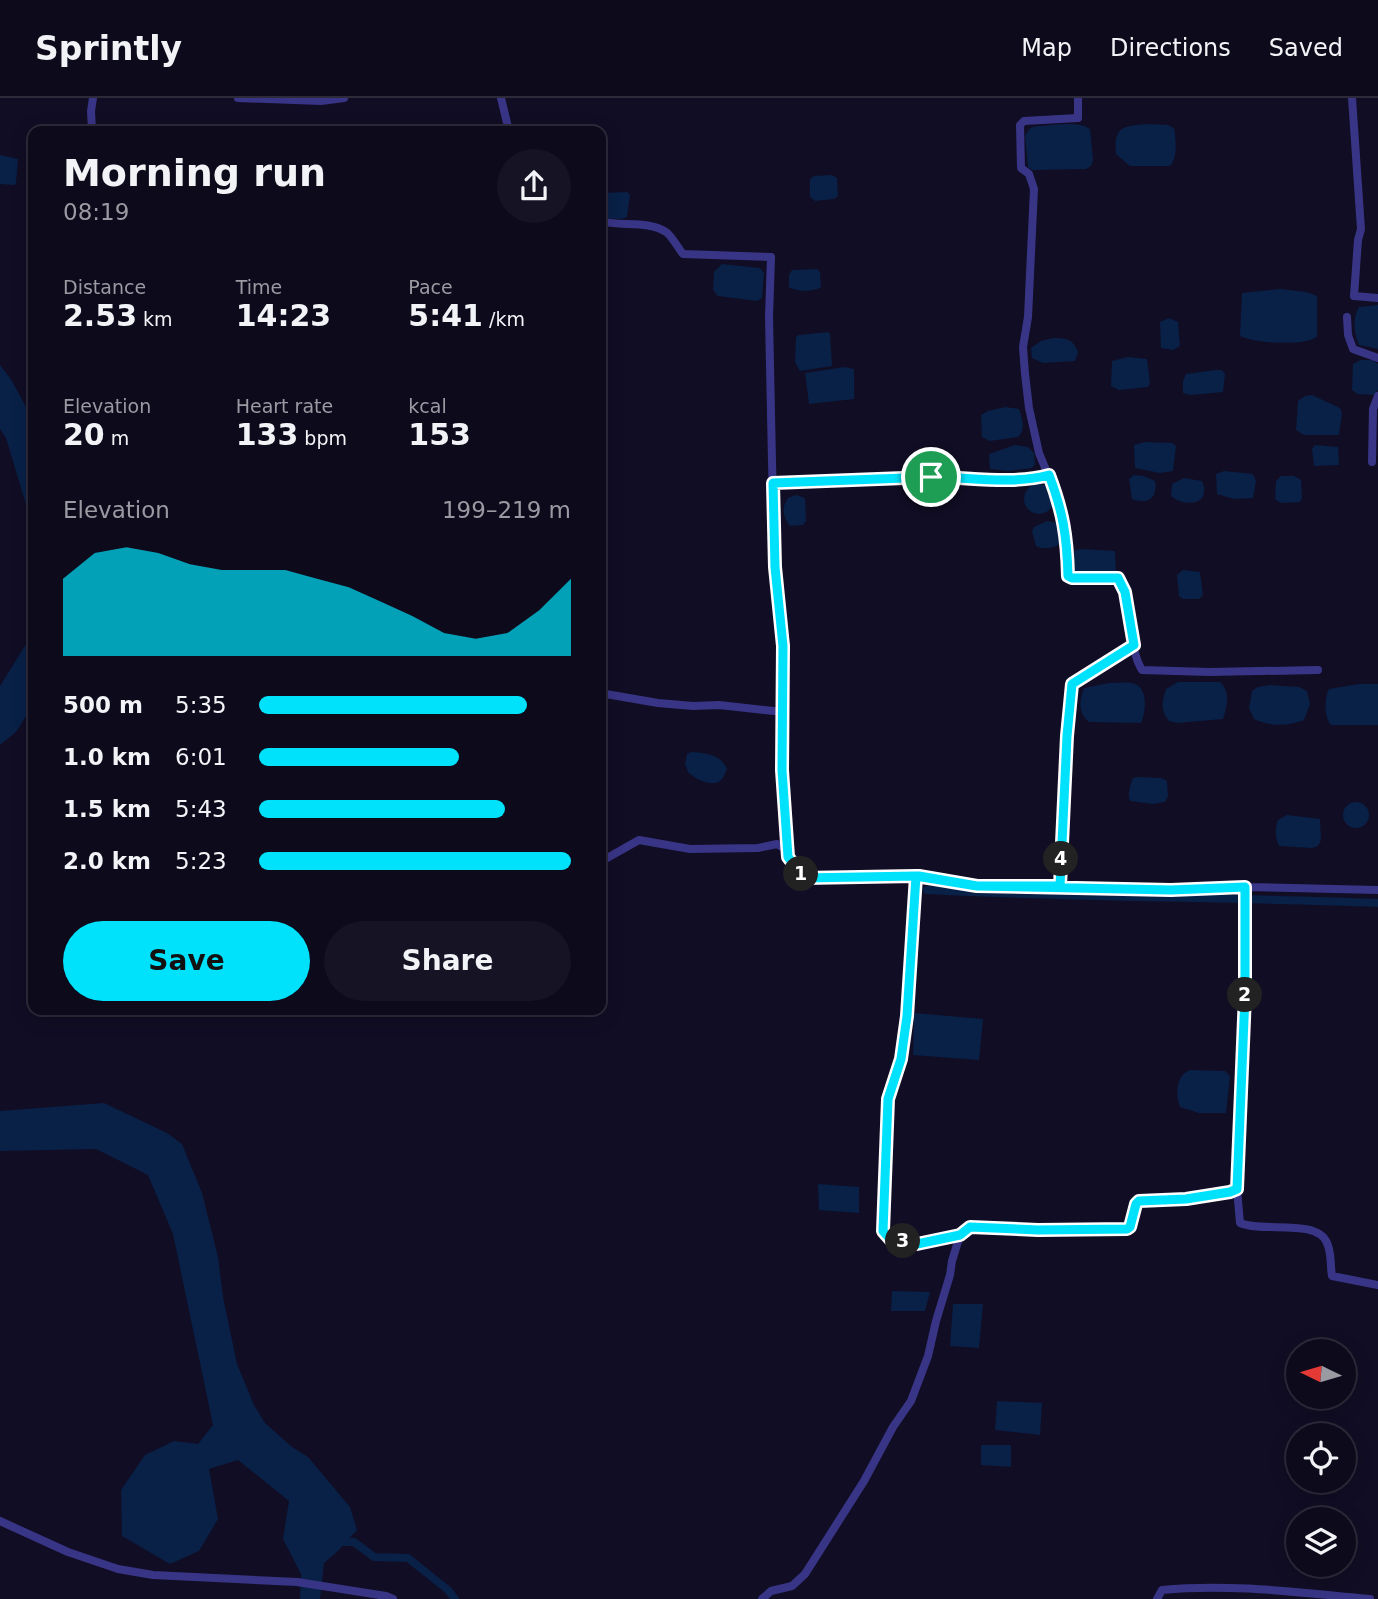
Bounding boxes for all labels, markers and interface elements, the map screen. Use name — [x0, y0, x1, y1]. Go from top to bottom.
text: Sprintly — [35, 29, 182, 68]
text: Map — [1021, 34, 1072, 62]
text: Directions — [1110, 34, 1231, 62]
text: Saved — [1269, 34, 1343, 62]
button: share — [497, 149, 571, 223]
text: Morning run — [63, 151, 326, 195]
text: 08:19 — [63, 199, 129, 225]
text: Distance — [63, 276, 146, 298]
text: Time — [236, 276, 282, 298]
text: Pace — [408, 276, 453, 298]
text: 2.53 — [63, 298, 137, 333]
text: 14:23 — [236, 298, 331, 333]
text: 5:41 — [408, 298, 483, 333]
text: km — [137, 308, 173, 330]
text: /km — [483, 308, 525, 330]
text: Elevation — [63, 395, 151, 417]
text: Heart rate — [236, 395, 333, 417]
text: kcal — [408, 395, 447, 417]
text: 20 — [63, 417, 105, 452]
text: 133 — [236, 417, 298, 452]
text: 153 — [408, 417, 471, 452]
text: m — [105, 427, 129, 449]
text: bpm — [298, 427, 347, 449]
pin — [901, 447, 961, 507]
icon: arrive — [912, 458, 950, 496]
text: Elevation — [63, 497, 170, 523]
text: 199–219 m — [442, 497, 571, 523]
text: 500 m — [63, 692, 143, 718]
text: 5:35 — [175, 692, 227, 718]
text: 1.0 km — [63, 744, 151, 770]
text: 6:01 — [175, 744, 227, 770]
text: 1.5 km — [63, 796, 151, 822]
text: 5:43 — [175, 796, 227, 822]
pin: 4 — [1044, 842, 1078, 876]
text: 4 — [1054, 847, 1067, 869]
text: 2.0 km — [63, 848, 151, 874]
text: 5:23 — [175, 848, 227, 874]
pin: 1 — [784, 856, 818, 892]
text: 1 — [794, 862, 807, 884]
button: Save — [63, 921, 310, 1001]
button: Share — [324, 921, 571, 1001]
pin: 2 — [1228, 978, 1262, 1012]
text: 2 — [1238, 983, 1251, 1005]
pin: 3 — [886, 1224, 920, 1258]
text: 3 — [896, 1229, 909, 1251]
north arrow — [1286, 1339, 1356, 1409]
map controls — [1286, 1339, 1356, 1577]
button: locate — [1286, 1423, 1356, 1493]
button: layers — [1286, 1507, 1356, 1577]

